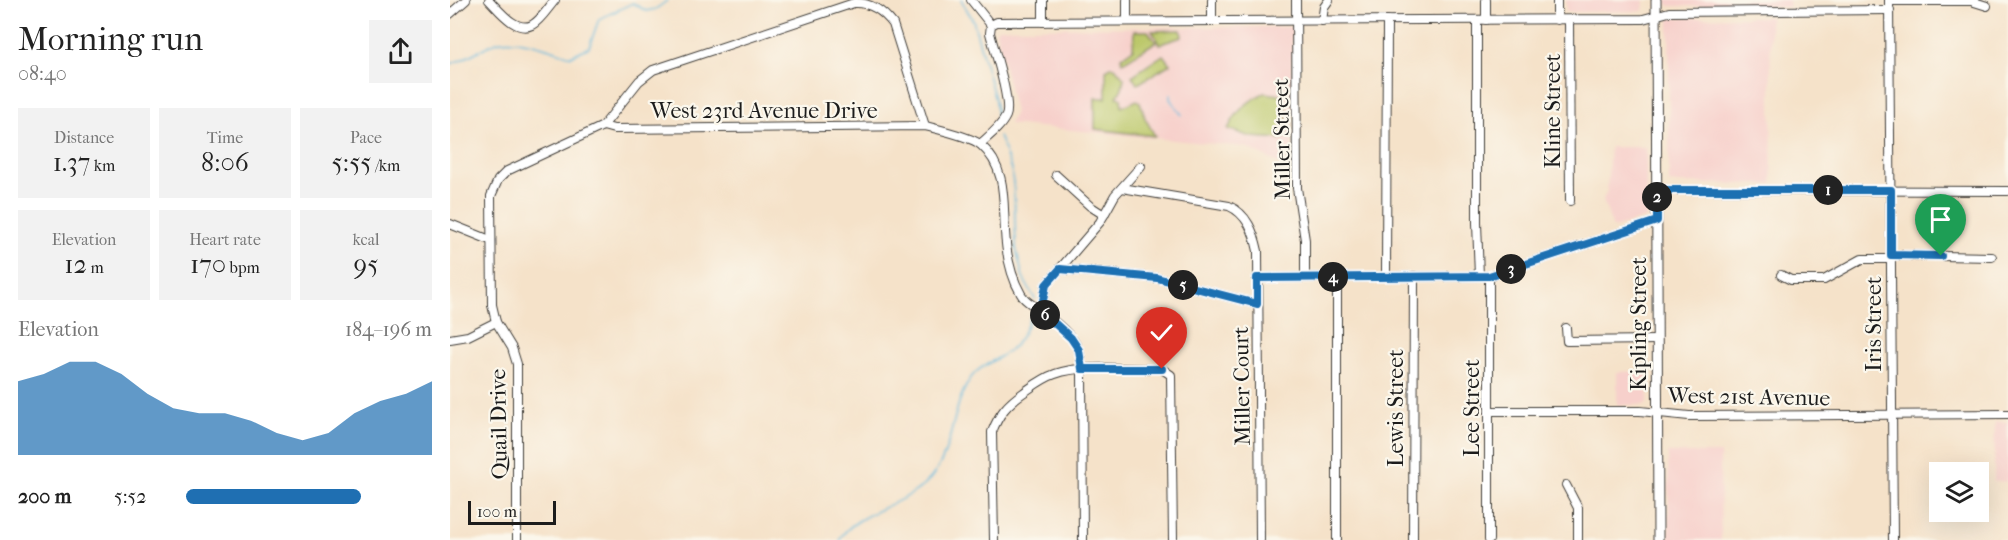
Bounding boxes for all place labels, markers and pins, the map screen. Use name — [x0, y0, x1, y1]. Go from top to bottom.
pin: 1 — [1813, 175, 1843, 205]
pin: 2 — [1642, 182, 1672, 212]
pin — [1915, 194, 1966, 256]
pin: 3 — [1496, 254, 1526, 284]
pin: 4 — [1318, 262, 1348, 292]
pin: 5 — [1168, 270, 1198, 300]
pin: 6 — [1030, 300, 1060, 330]
pin — [1136, 307, 1187, 369]

